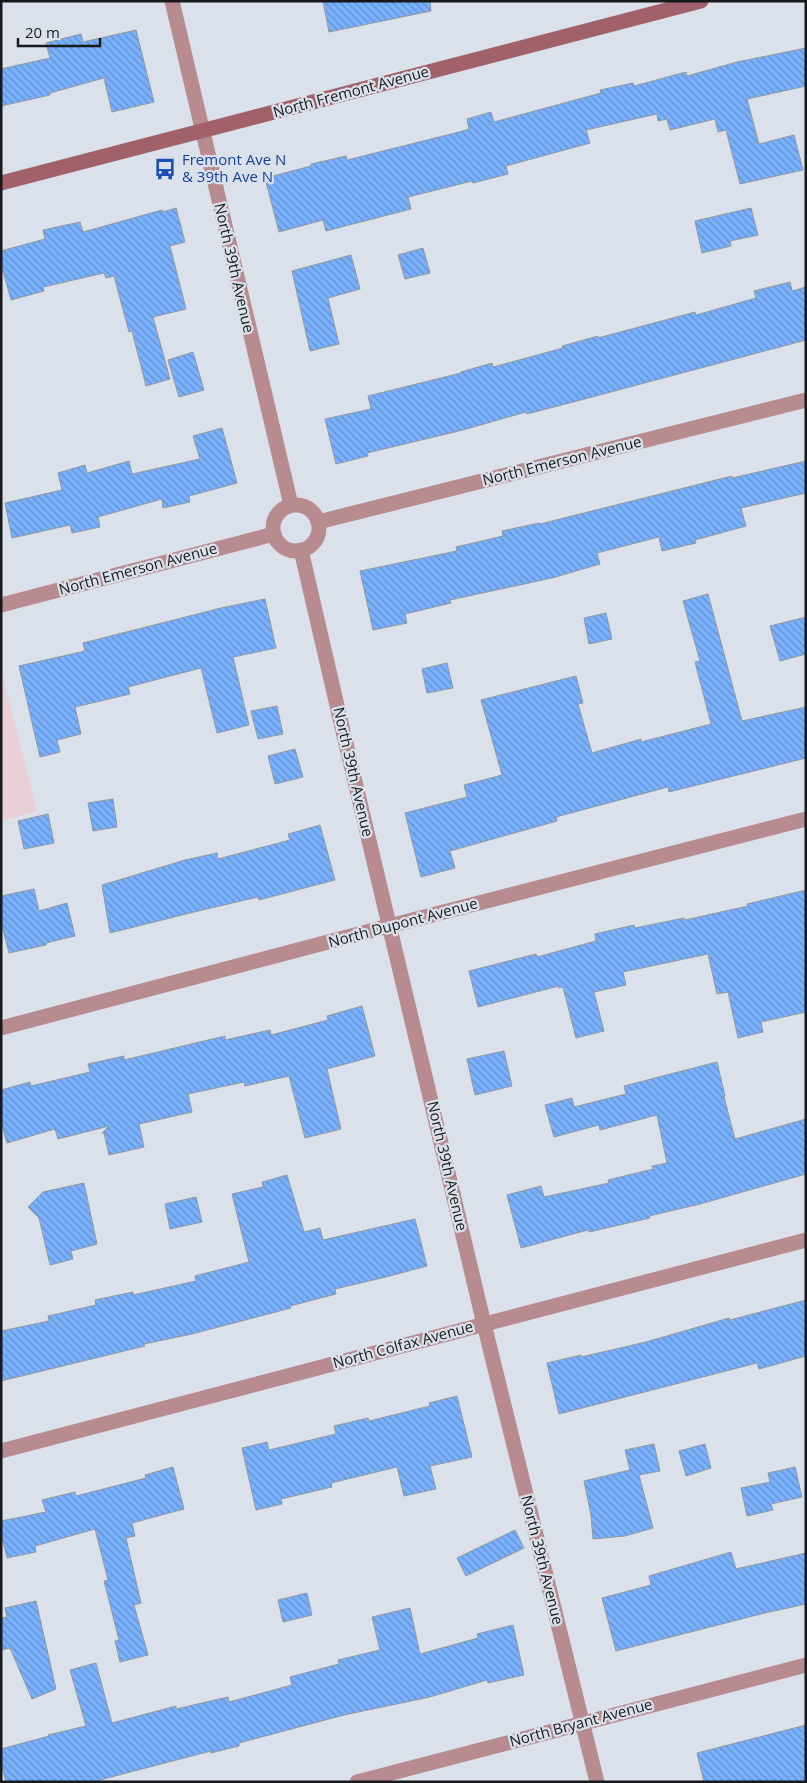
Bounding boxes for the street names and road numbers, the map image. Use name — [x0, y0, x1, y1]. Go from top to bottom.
street label: North Fremont Avenue — [271, 61, 431, 121]
street label: North 39th Avenue — [210, 201, 260, 335]
street label: North Emerson Avenue — [480, 431, 643, 489]
street label: North Emerson Avenue — [56, 537, 219, 599]
street label: North 39th Avenue — [329, 705, 379, 839]
street label: North Dupont Avenue — [326, 892, 480, 952]
street label: North 39th Avenue — [423, 1099, 473, 1233]
street label: North Colfax Avenue — [330, 1316, 475, 1372]
street label: North 39th Avenue — [517, 1493, 569, 1627]
street label: North Bryant Avenue — [507, 1693, 654, 1751]

